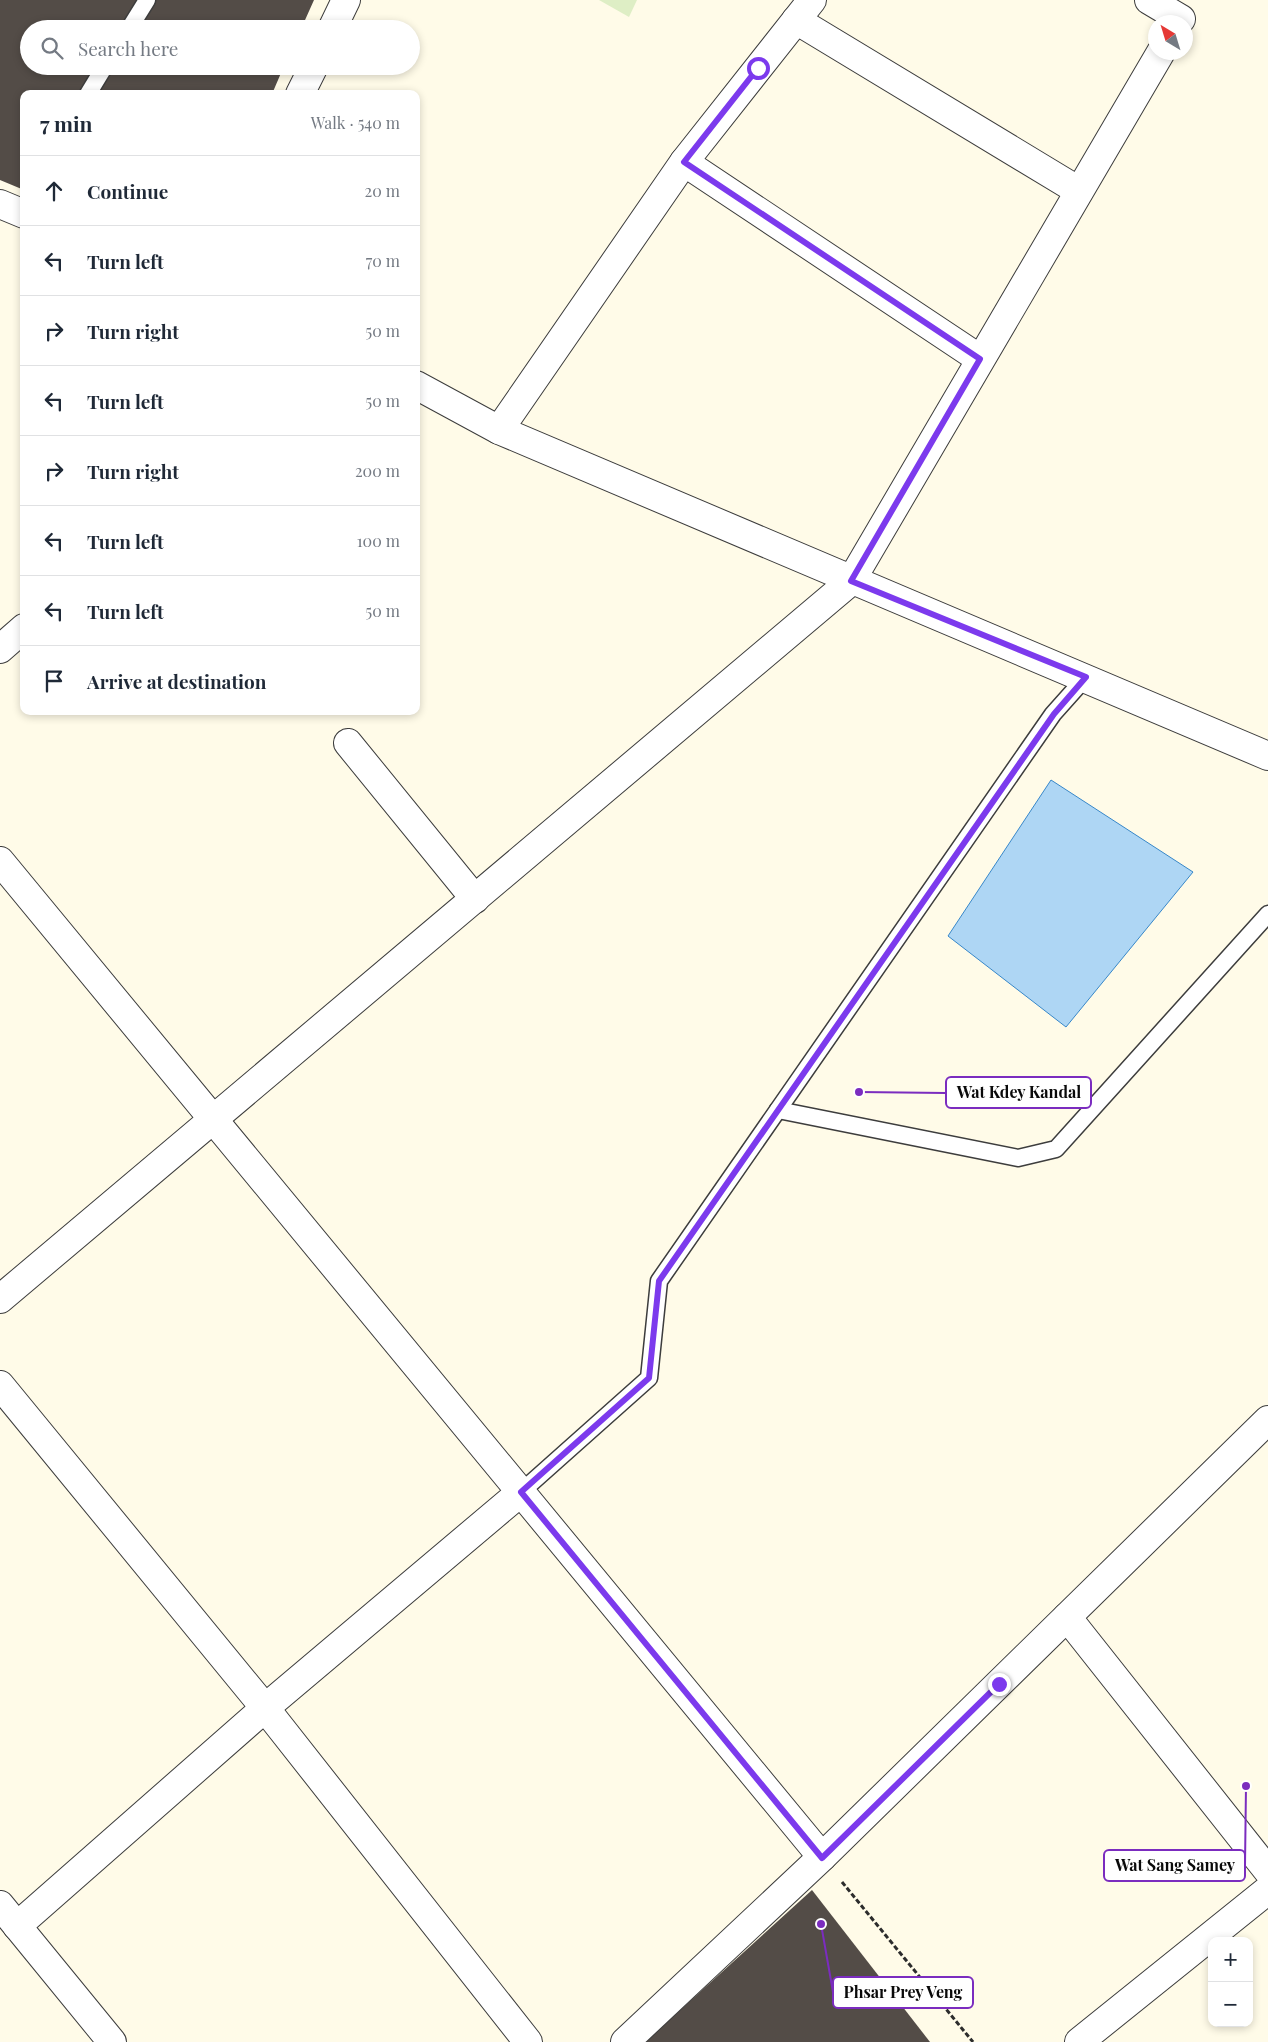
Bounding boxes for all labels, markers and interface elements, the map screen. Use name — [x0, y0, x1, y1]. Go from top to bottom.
north arrow — [1148, 15, 1193, 60]
search box — [20, 20, 420, 75]
icon: search — [38, 34, 66, 62]
text: Search here — [78, 35, 178, 61]
route start — [747, 57, 770, 80]
text: 7 min — [40, 109, 93, 137]
text: Walk · 540 m — [311, 112, 400, 133]
icon: ahead — [40, 177, 68, 205]
text: Continue — [87, 178, 168, 204]
text: 20 m — [365, 180, 400, 201]
icon: left — [40, 247, 68, 275]
text: Turn left — [87, 248, 164, 274]
text: 70 m — [366, 250, 400, 271]
icon: right — [40, 317, 68, 345]
text: Turn right — [87, 318, 179, 344]
text: 50 m — [366, 320, 400, 341]
icon: left — [40, 387, 68, 415]
text: Turn left — [87, 388, 164, 414]
text: 50 m — [366, 390, 400, 411]
icon: right — [40, 457, 68, 485]
text: Turn right — [87, 458, 179, 484]
text: 200 m — [355, 460, 400, 481]
icon: left — [40, 527, 68, 555]
text: Turn left — [87, 528, 164, 554]
text: 100 m — [357, 530, 400, 551]
icon: left — [40, 597, 68, 625]
text: Turn left — [87, 598, 164, 624]
text: 50 m — [366, 600, 400, 621]
icon: arrive — [40, 667, 68, 695]
text: Arrive at destination — [87, 668, 267, 694]
callout: Wat Kdey Kandal — [946, 1077, 1091, 1108]
text: Wat Kdey Kandal — [956, 1081, 1081, 1102]
route end — [988, 1673, 1011, 1696]
callout: Wat Sang Samey — [1104, 1850, 1245, 1881]
text: Wat Sang Samey — [1114, 1854, 1236, 1875]
map controls — [1208, 1937, 1253, 2027]
button: + — [1208, 1937, 1253, 1982]
callout: Phsar Prey Veng — [833, 1977, 973, 2008]
text: Phsar Prey Veng — [844, 1981, 963, 2002]
button: − — [1208, 1982, 1253, 2027]

